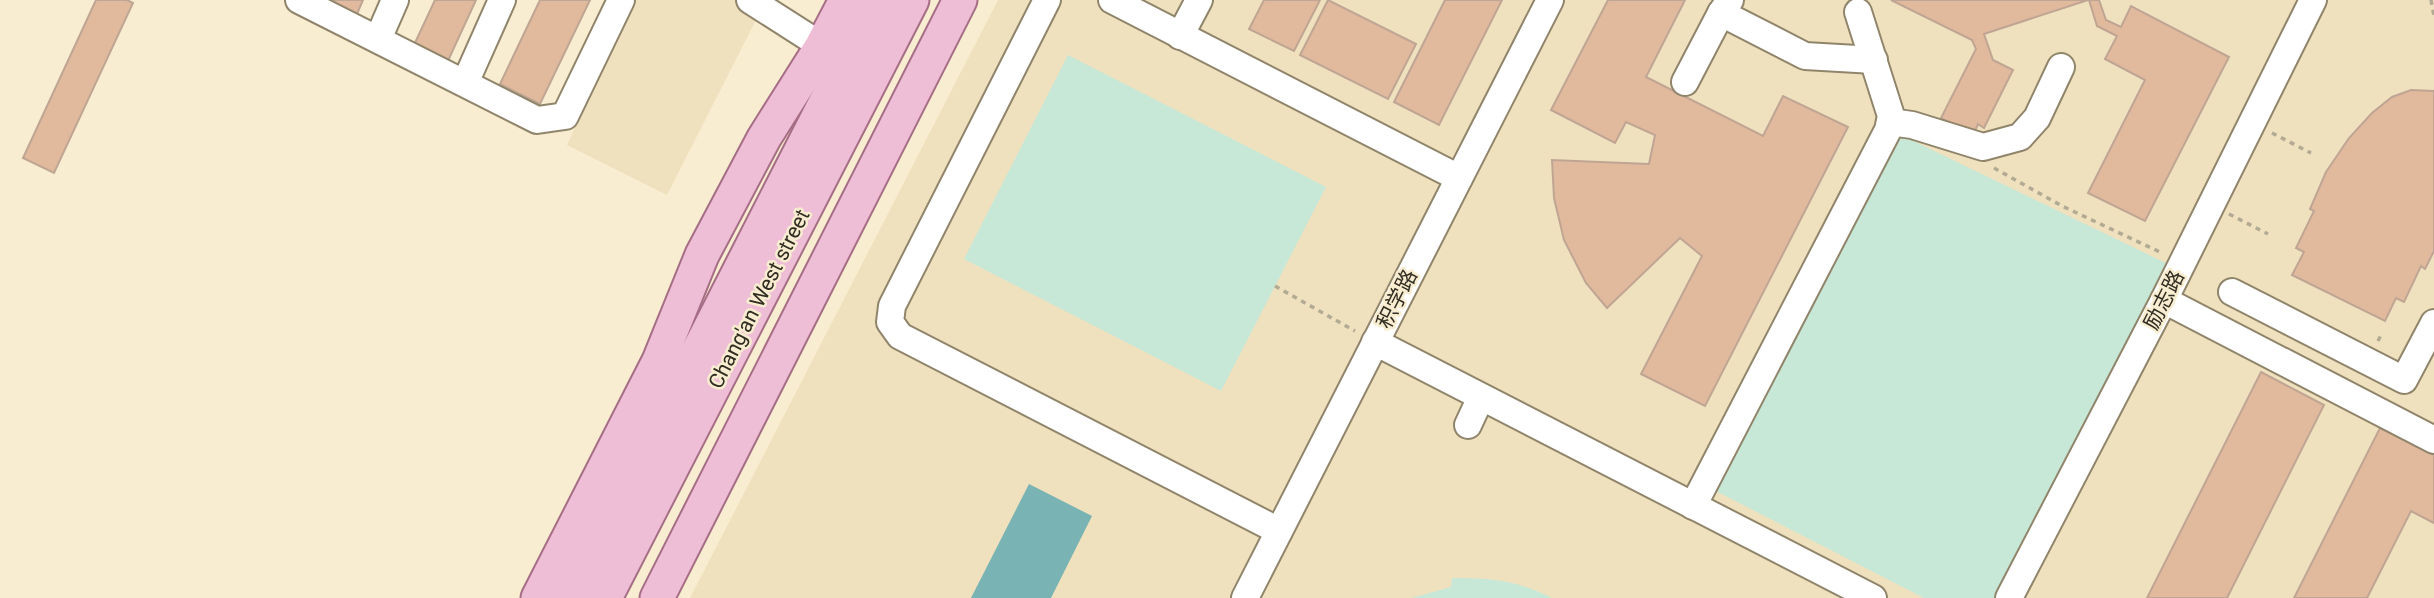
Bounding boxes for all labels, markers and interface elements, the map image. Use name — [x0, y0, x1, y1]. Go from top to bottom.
street label: Chang'an West street — [703, 205, 815, 392]
street label: 积学路 — [1372, 265, 1422, 333]
street label: 励志路 — [2139, 266, 2189, 334]

